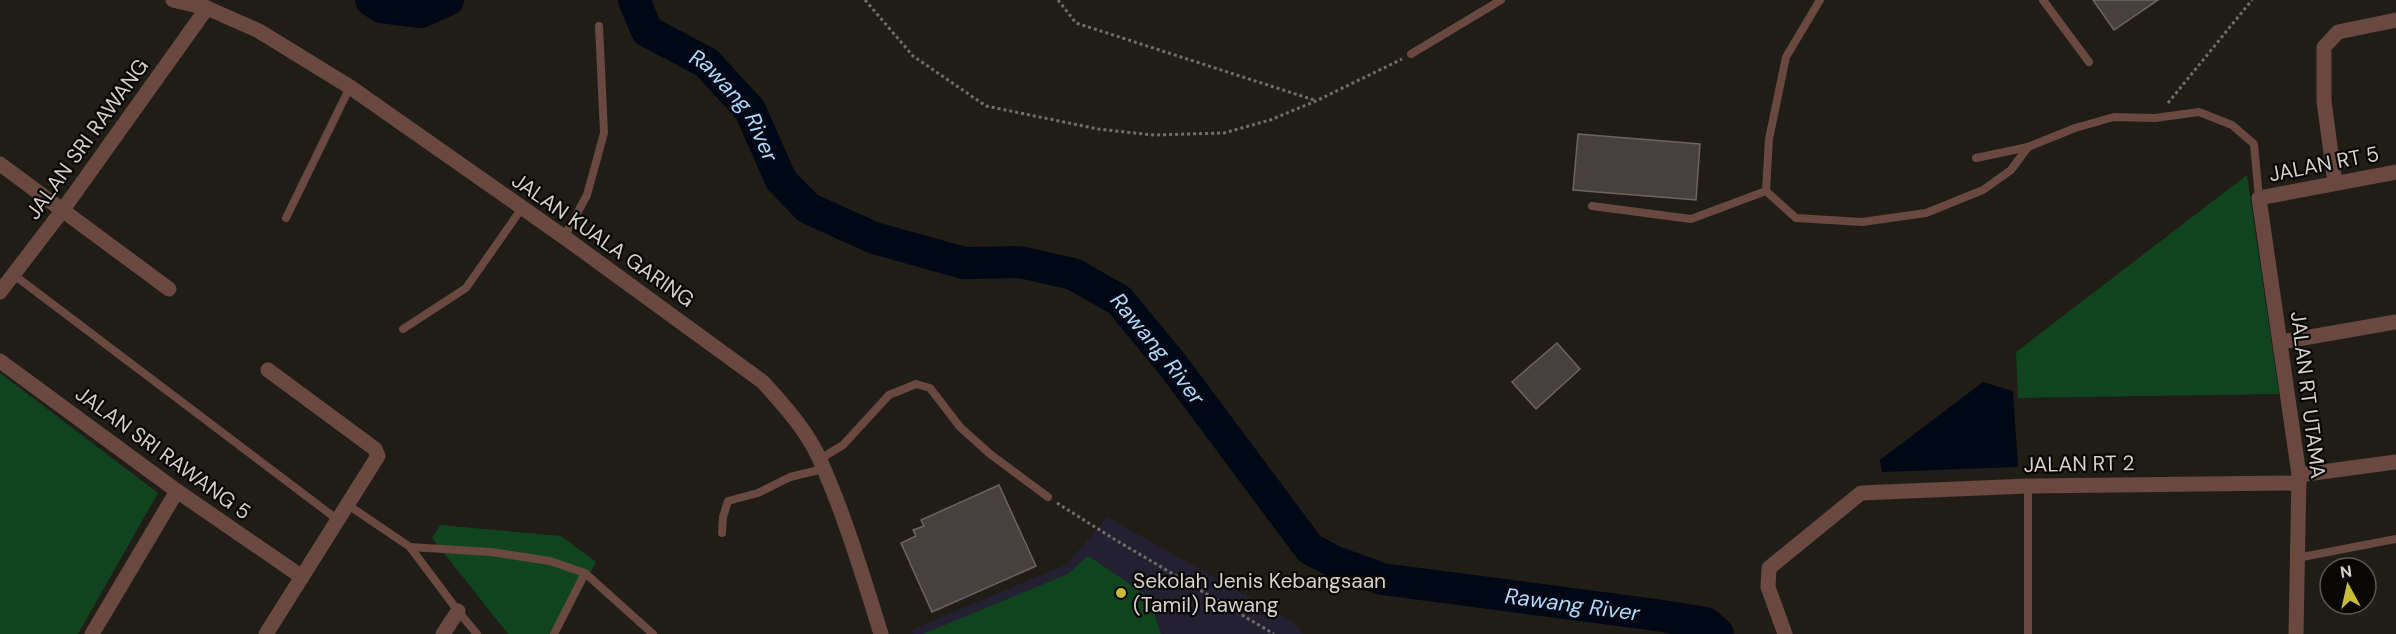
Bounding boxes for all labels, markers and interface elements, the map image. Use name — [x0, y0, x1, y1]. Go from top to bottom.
water label: Rawang River — [685, 42, 785, 167]
street label: JALAN SRI RAWANG — [19, 53, 155, 225]
street label: JALAN RT 5 — [2267, 140, 2381, 188]
street label: JALAN KUALA GARING — [506, 166, 700, 314]
water label: Rawang River — [1104, 287, 1212, 411]
street label: JALAN RT UTAMA — [2284, 310, 2332, 480]
street label: JALAN SRI RAWANG 5 — [70, 380, 256, 526]
street label: JALAN RT 2 — [2023, 449, 2135, 479]
north arrow — [2318, 556, 2378, 616]
text: N — [2339, 560, 2353, 583]
place label: Sekolah Jenis Kebangsaan (Tamil) Rawang — [1133, 567, 1386, 619]
water label: Rawang River — [1503, 581, 1642, 628]
marker: Sekolah Jenis Kebangsaan (Tamil) Rawang — [1114, 586, 1128, 600]

